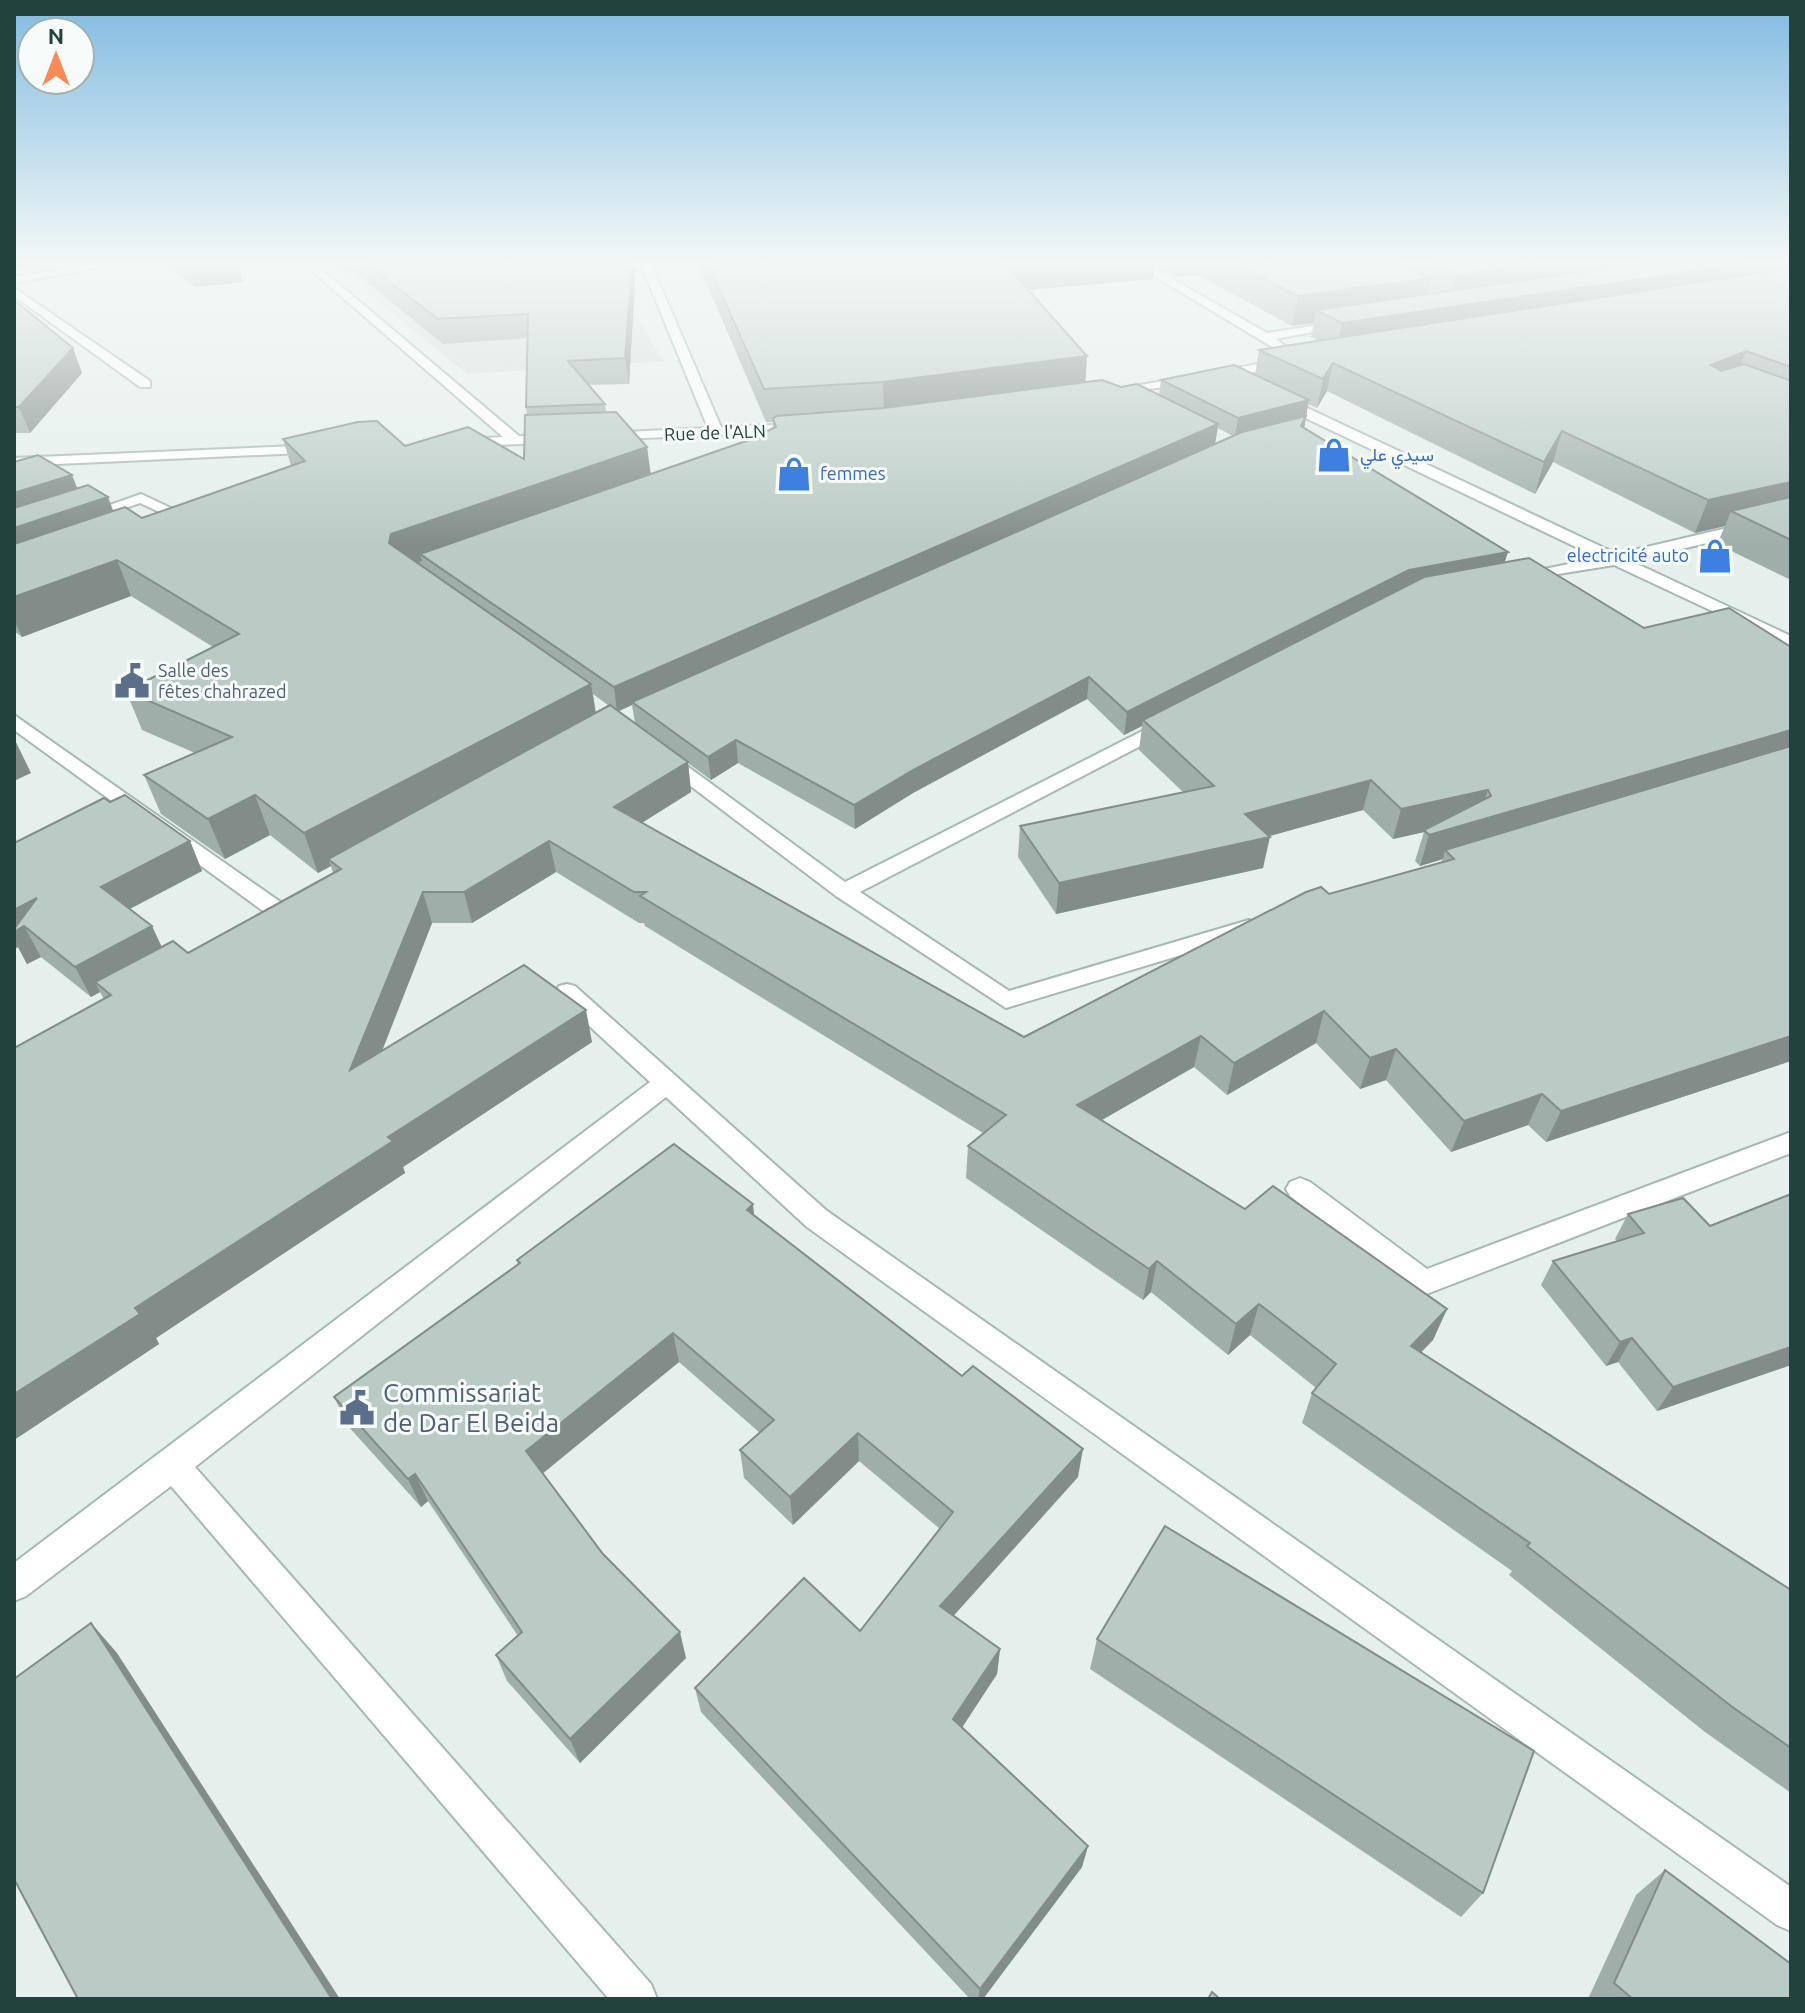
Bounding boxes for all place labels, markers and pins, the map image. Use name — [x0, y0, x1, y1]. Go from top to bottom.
shop icon: سيدي علي — [1315, 436, 1353, 474]
place label: سيدي علي — [1360, 444, 1434, 470]
shop icon: femmes — [775, 455, 813, 493]
place label: femmes — [820, 463, 886, 483]
shop icon: electricité auto — [1696, 537, 1734, 575]
place label: electricité auto — [1567, 545, 1689, 565]
place label: Salle des fêtes chahrazed — [158, 660, 287, 701]
public building icon: Salle des fêtes chahrazed — [113, 662, 151, 700]
place label: Commissariat de Dar El Beida — [383, 1378, 559, 1437]
public building icon: Commissariat de Dar El Beida — [338, 1389, 376, 1427]

